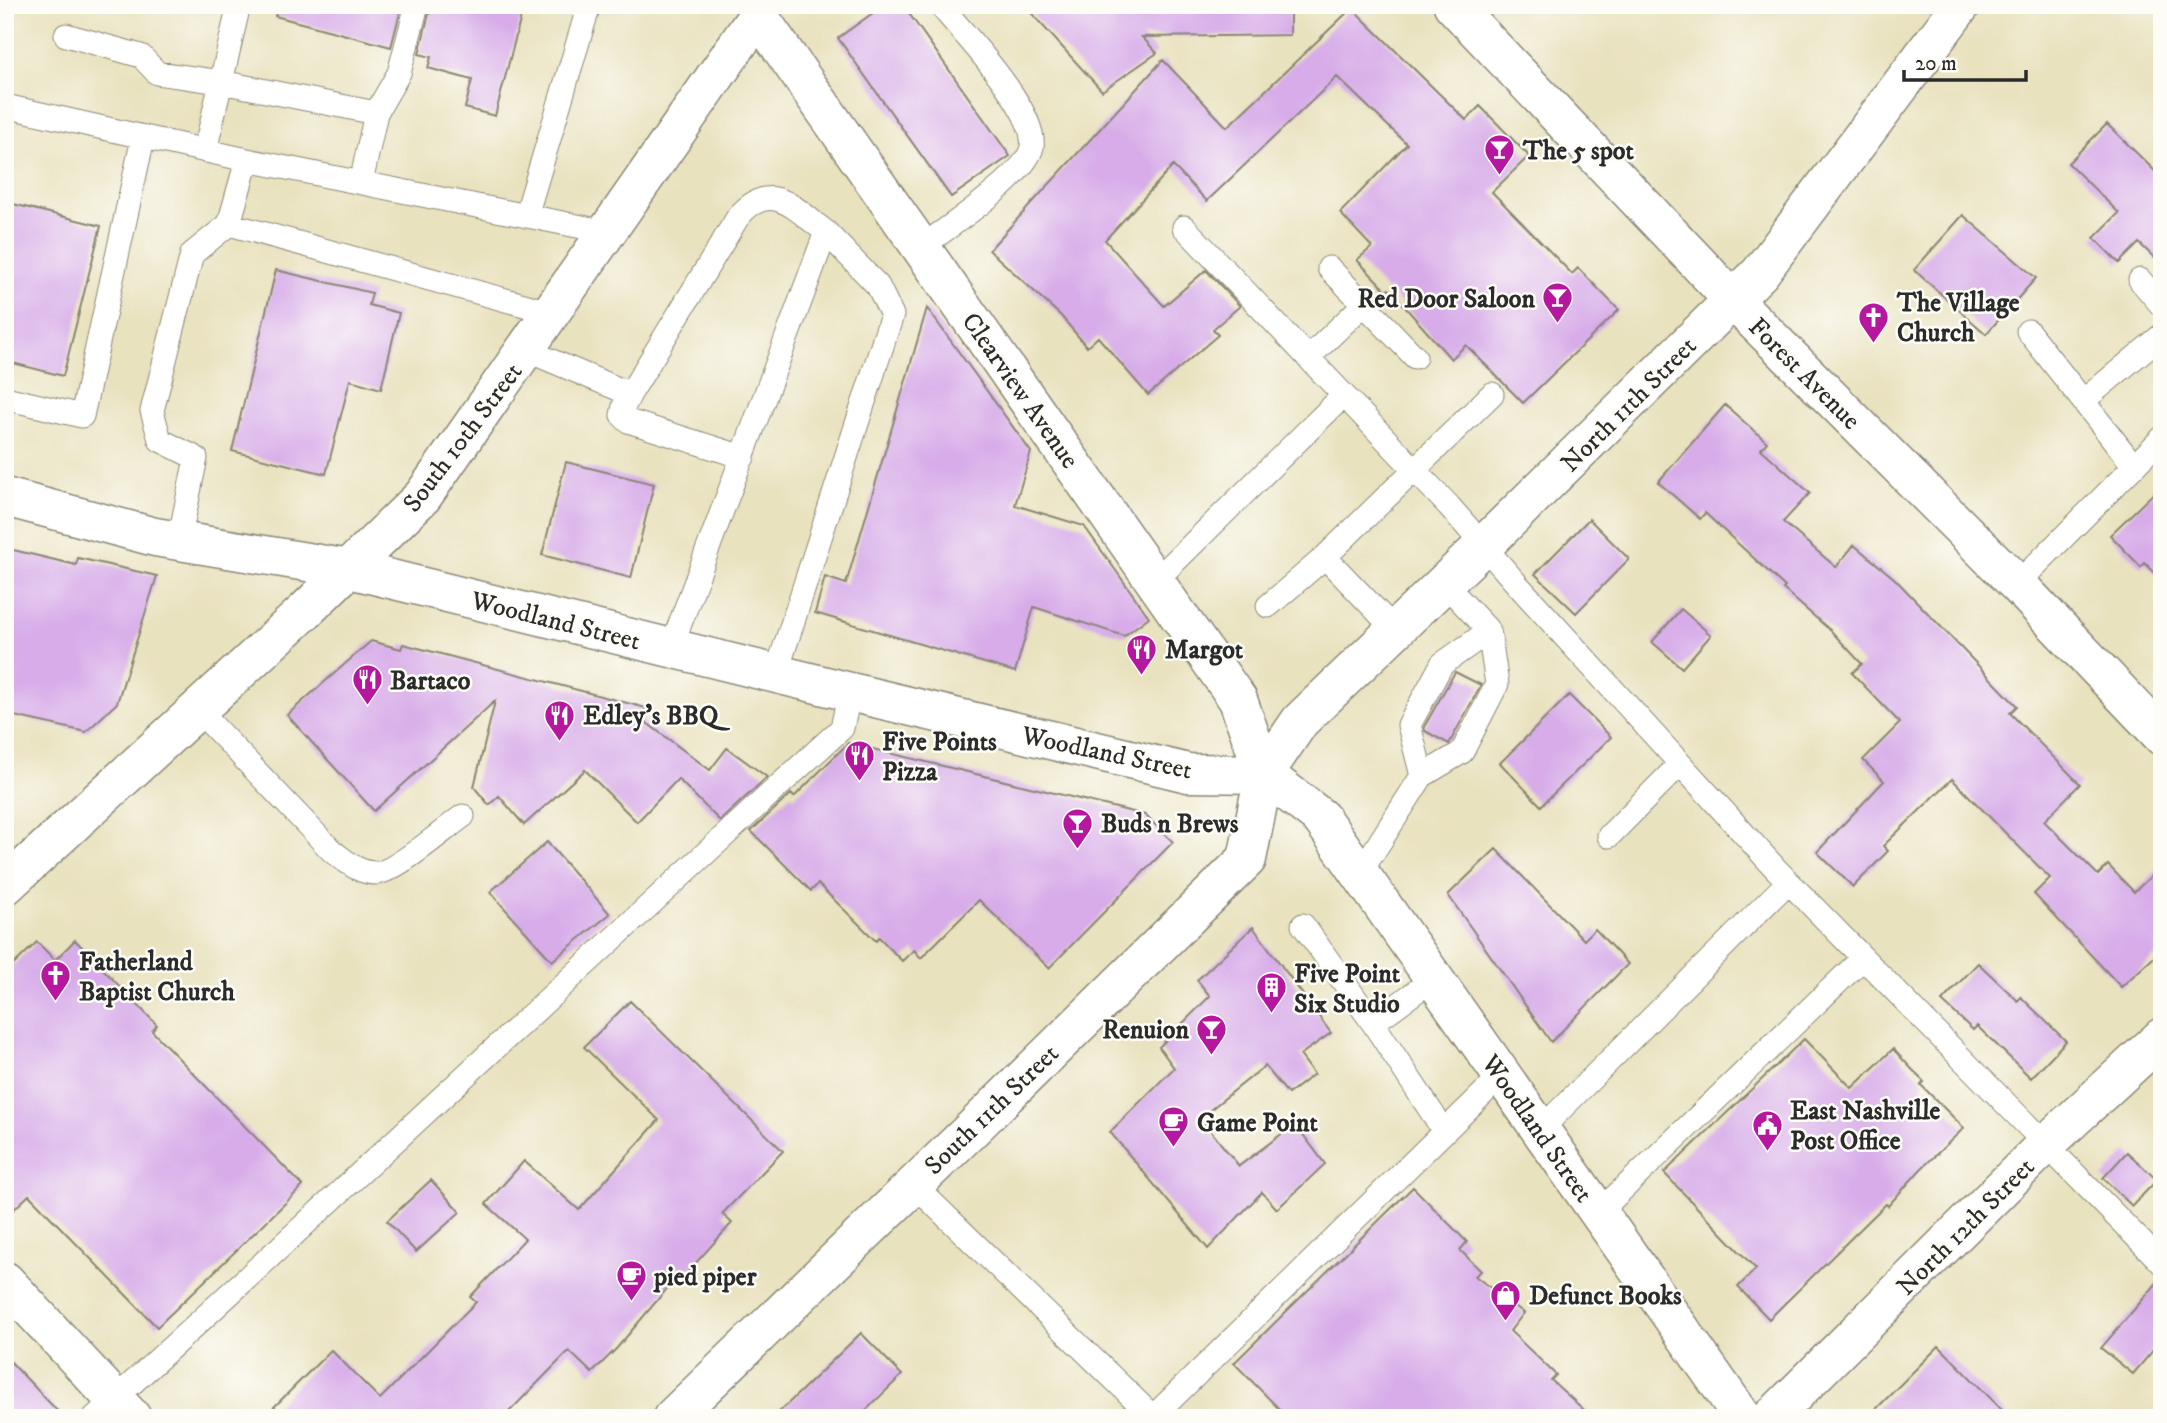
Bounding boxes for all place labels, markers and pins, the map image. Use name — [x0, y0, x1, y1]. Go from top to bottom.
bar icon: The 5 spot — [1483, 133, 1517, 177]
place label: The 5 spot — [1522, 135, 1634, 168]
bar icon: Red Door Saloon — [1541, 281, 1575, 325]
place label: Red Door Saloon — [1357, 283, 1535, 316]
place label: The Village Church — [1896, 287, 2020, 350]
church icon: The Village Church — [1857, 300, 1891, 344]
restaurant icon: Margot — [1125, 632, 1159, 676]
place label: Margot — [1165, 634, 1244, 667]
restaurant icon: Bartaco — [350, 663, 384, 707]
place label: Bartaco — [390, 665, 471, 698]
restaurant icon: Edley's BBQ — [543, 698, 577, 742]
place label: Edley's BBQ — [583, 700, 731, 733]
place label: Five Points Pizza — [882, 726, 997, 789]
restaurant icon: Five Points Pizza — [842, 739, 876, 783]
bar icon: Buds n Brews — [1061, 806, 1095, 850]
place label: Buds n Brews — [1101, 808, 1239, 841]
place label: Fatherland Baptist Church — [79, 946, 235, 1009]
place label: Five Point Six Studio — [1294, 958, 1401, 1021]
church icon: Fatherland Baptist Church — [39, 959, 73, 1003]
building icon: Five Point Six Studio — [1254, 971, 1288, 1015]
bar icon: Renuion — [1195, 1012, 1229, 1056]
place label: Renuion — [1102, 1014, 1189, 1047]
place label: East Nashville Post Office — [1790, 1095, 1941, 1158]
cafe icon: Game Point — [1157, 1105, 1191, 1149]
place label: Game Point — [1197, 1107, 1318, 1140]
public building icon: East Nashville Post Office — [1750, 1108, 1784, 1152]
cafe icon: pied piper — [614, 1259, 648, 1303]
place label: pied piper — [653, 1261, 757, 1294]
shop icon: Defunct Books — [1489, 1278, 1523, 1322]
place label: Defunct Books — [1529, 1280, 1682, 1313]

